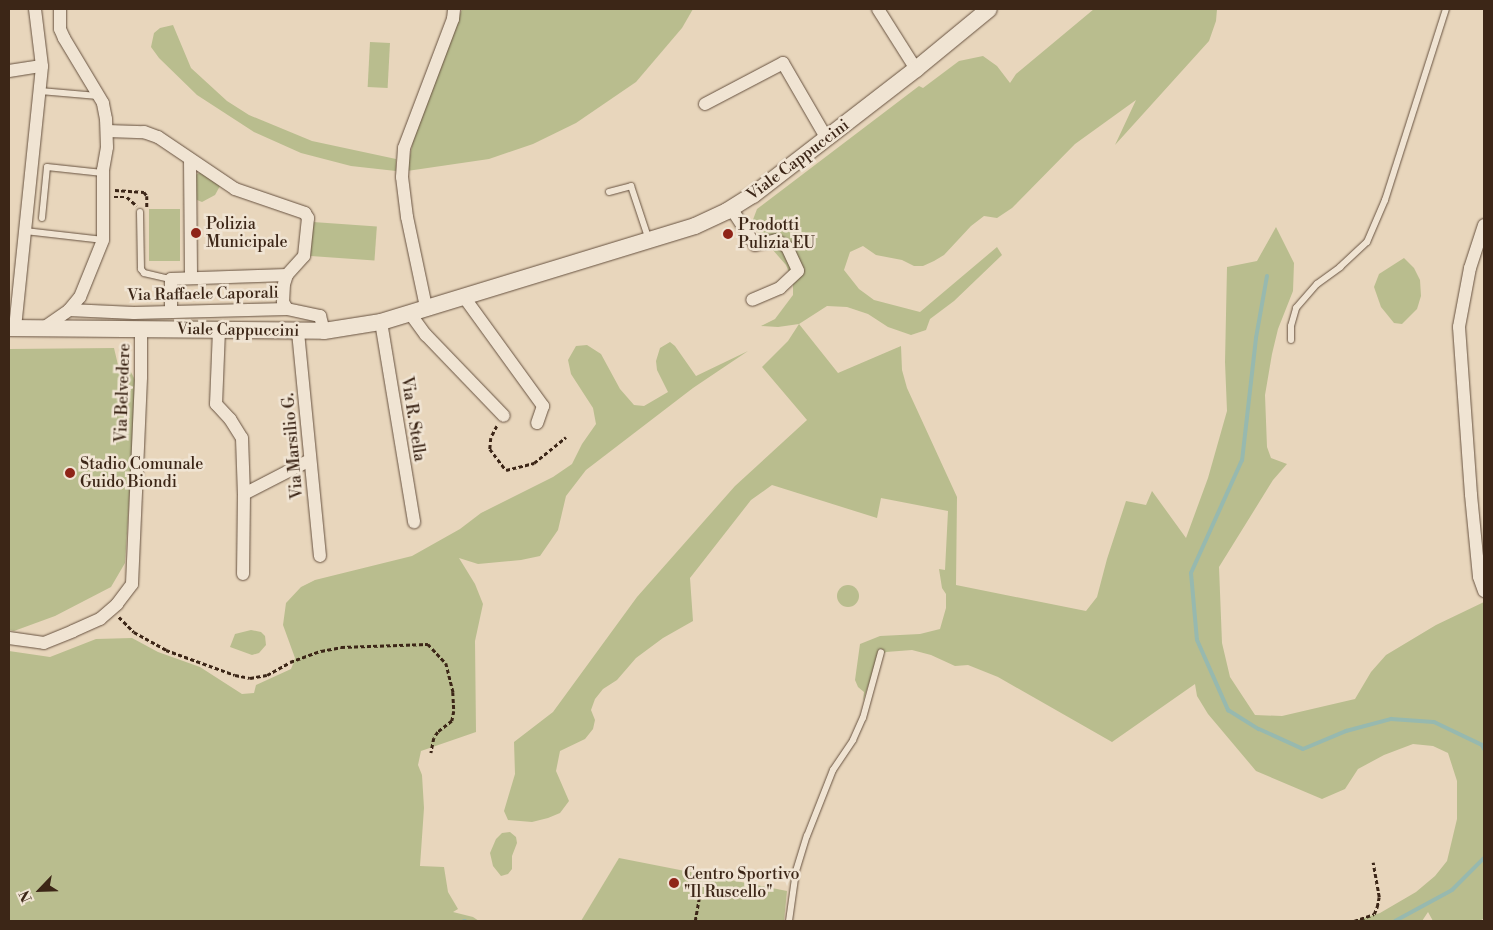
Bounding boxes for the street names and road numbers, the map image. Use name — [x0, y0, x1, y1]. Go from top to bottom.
street label: Viale Cappuccini — [743, 115, 853, 205]
street label: Via Raffaele Caporali — [127, 283, 279, 305]
street label: Viale Cappuccini — [176, 319, 300, 341]
street label: Via Belvedere — [112, 343, 134, 443]
street label: Via R. Stella — [397, 375, 429, 463]
street label: Via Marsilio G. — [279, 392, 307, 500]

